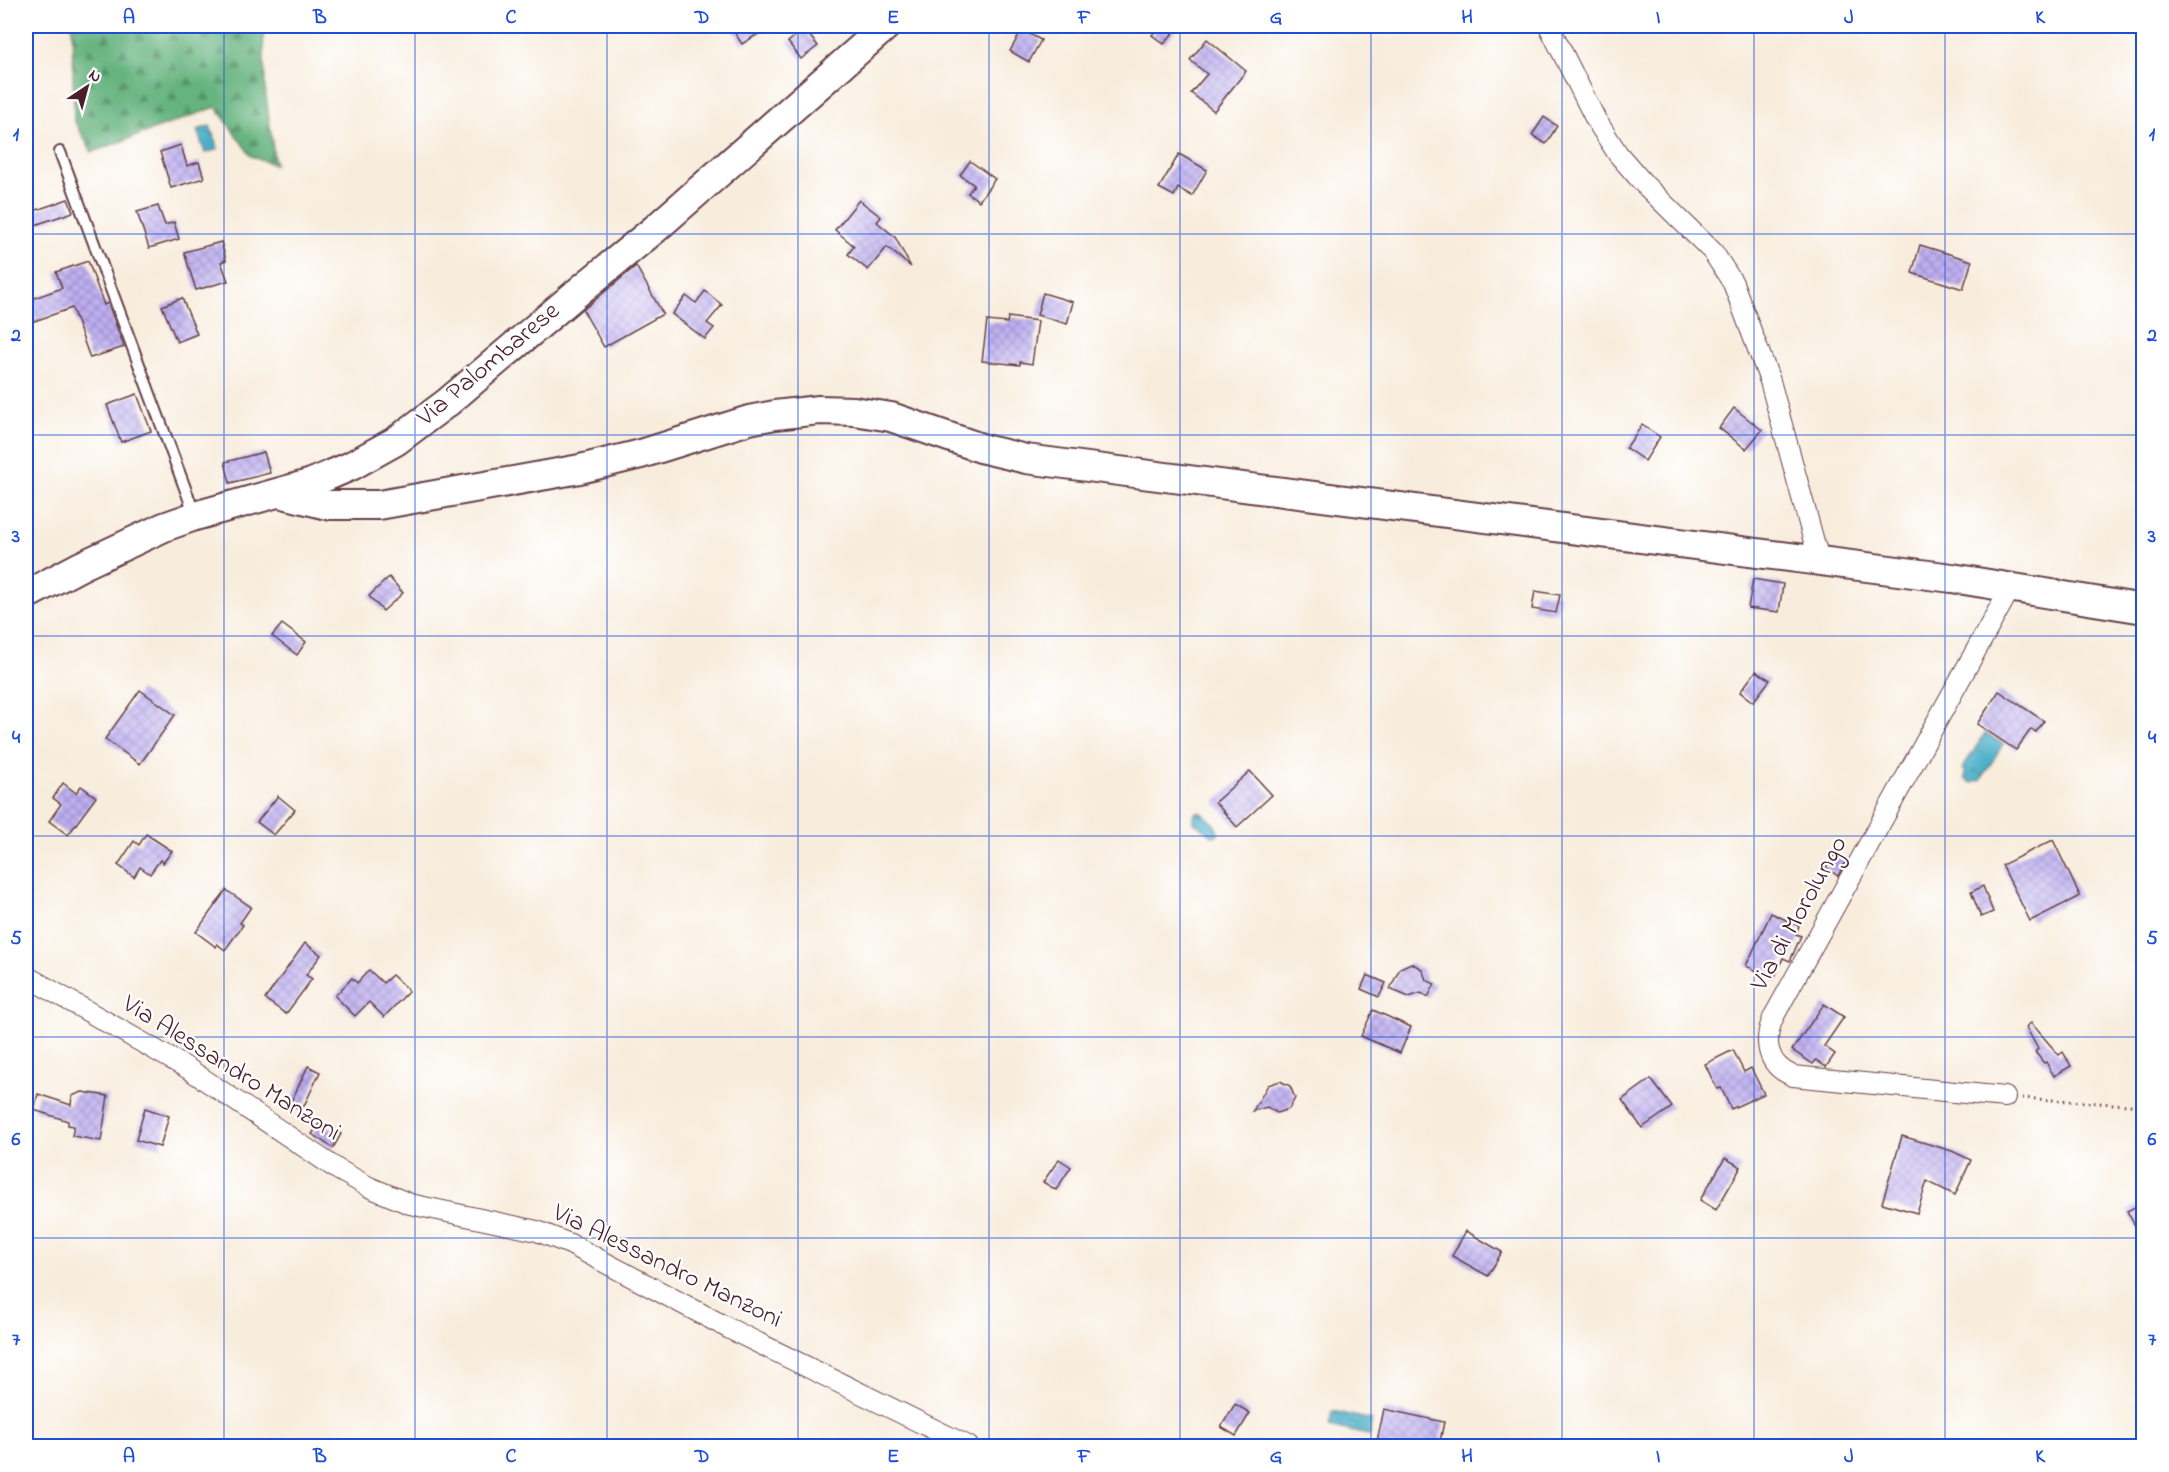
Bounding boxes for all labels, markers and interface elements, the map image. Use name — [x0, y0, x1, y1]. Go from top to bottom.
text: A — [123, 4, 135, 33]
text: B — [312, 4, 327, 33]
text: C — [506, 4, 517, 33]
text: D — [694, 4, 709, 33]
text: E — [887, 4, 899, 33]
text: F — [1077, 4, 1091, 33]
text: G — [1270, 4, 1283, 33]
text: H — [1461, 4, 1473, 33]
text: I — [1656, 4, 1661, 33]
text: J — [1844, 4, 1854, 33]
text: K — [2035, 4, 2046, 33]
north arrow — [57, 57, 117, 117]
text: N — [83, 64, 106, 89]
text: 1 — [13, 121, 20, 150]
text: 1 — [2149, 121, 2156, 150]
street label: Via Palombarese — [408, 293, 569, 437]
text: 2 — [10, 322, 21, 351]
text: 2 — [2146, 322, 2157, 351]
text: 3 — [11, 523, 20, 552]
text: 3 — [2147, 523, 2156, 552]
text: 4 — [12, 724, 21, 753]
text: 4 — [2148, 724, 2157, 753]
street label: Via di Morolungo — [1741, 830, 1858, 999]
text: 5 — [10, 925, 22, 954]
text: 5 — [2146, 925, 2158, 954]
street label: Via Alessandro Manzoni — [114, 986, 348, 1152]
text: 6 — [12, 1126, 21, 1155]
text: 6 — [2148, 1126, 2157, 1155]
street label: Via Alessandro Manzoni — [545, 1194, 788, 1339]
text: 7 — [12, 1326, 21, 1355]
text: 7 — [2148, 1326, 2157, 1355]
text: A — [123, 1443, 135, 1472]
text: B — [312, 1443, 327, 1472]
text: C — [506, 1443, 517, 1472]
text: D — [694, 1443, 709, 1472]
text: E — [887, 1443, 899, 1472]
text: F — [1077, 1443, 1091, 1472]
text: G — [1270, 1443, 1283, 1472]
text: H — [1461, 1443, 1473, 1472]
text: I — [1656, 1443, 1661, 1472]
text: J — [1844, 1443, 1854, 1472]
text: K — [2035, 1443, 2046, 1472]

